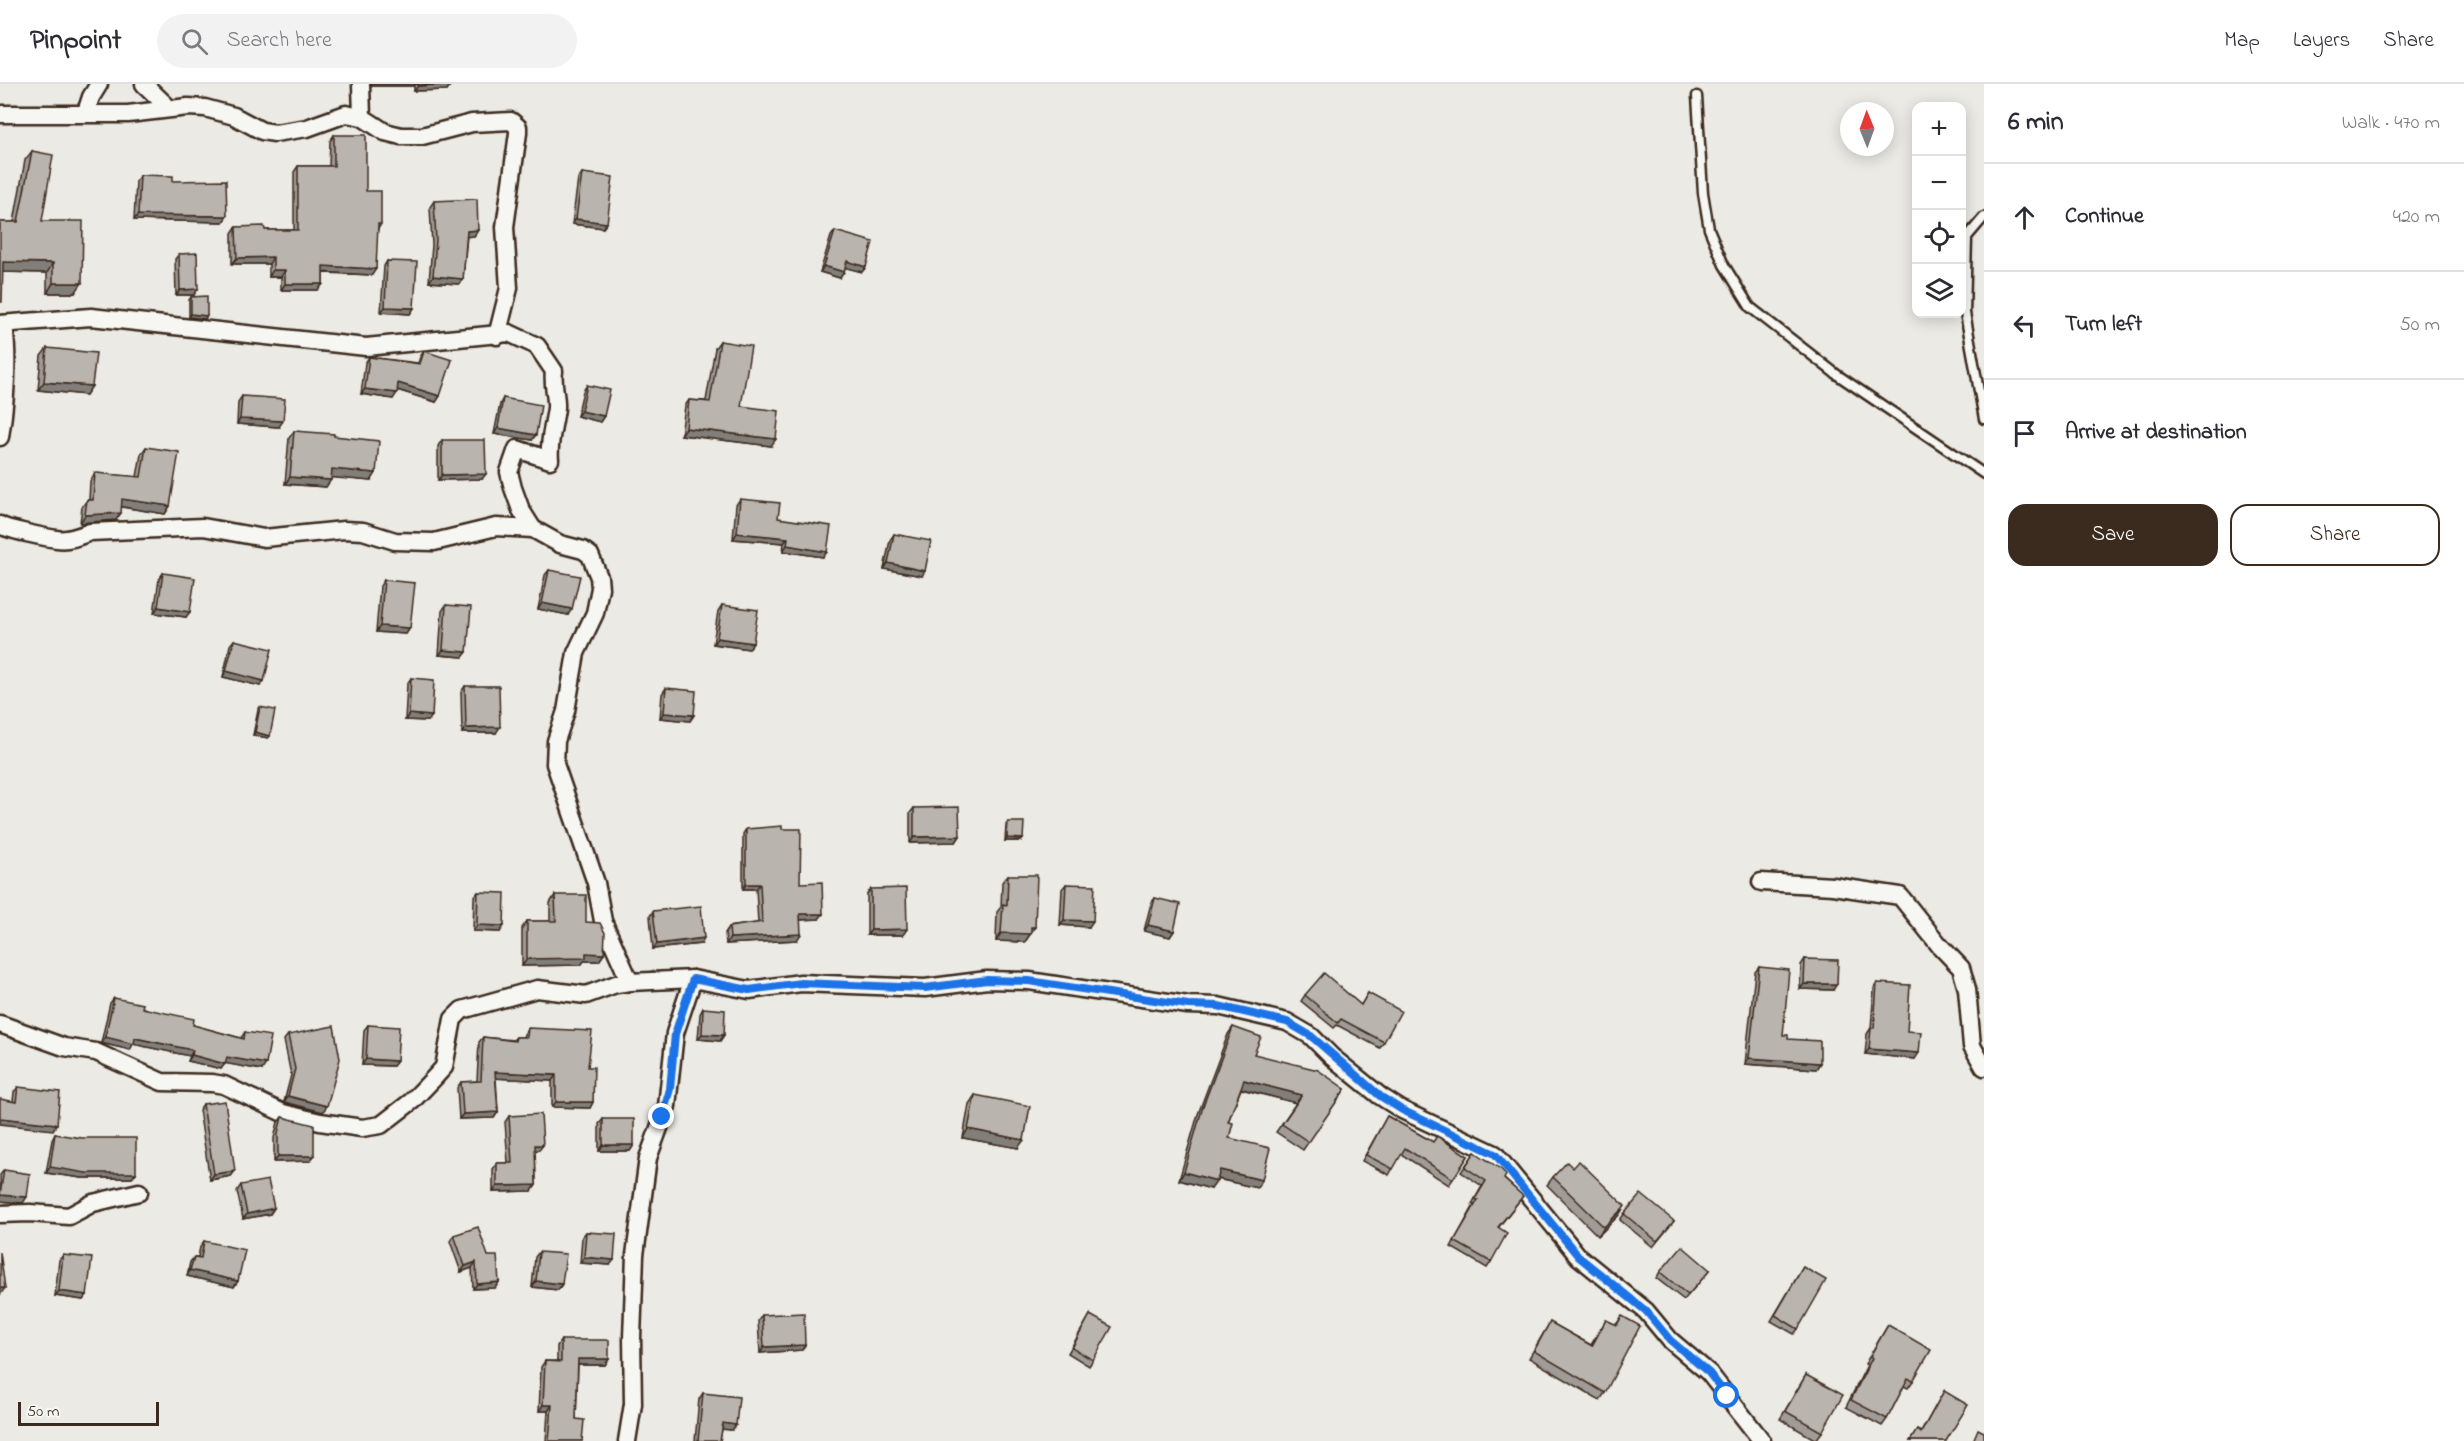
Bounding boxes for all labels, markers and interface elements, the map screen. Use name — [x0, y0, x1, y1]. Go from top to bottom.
search box — [157, 14, 577, 68]
text: Pinpoint — [30, 21, 121, 62]
icon: search — [178, 25, 211, 58]
text: Search here — [226, 25, 332, 57]
text: Map — [2224, 26, 2260, 56]
text: Layers — [2293, 26, 2350, 56]
text: Share — [2383, 26, 2434, 56]
north arrow — [1840, 102, 1894, 156]
map controls — [1912, 102, 1966, 318]
button: + — [1912, 102, 1966, 156]
text: 6 min — [2008, 104, 2064, 142]
text: Walk · 470 m — [2342, 109, 2440, 138]
button: − — [1912, 156, 1966, 210]
icon: ahead — [2008, 201, 2041, 234]
text: Continue — [2065, 201, 2144, 233]
text: 420 m — [2393, 203, 2440, 232]
button: locate — [1912, 210, 1966, 264]
button: layers — [1912, 264, 1966, 318]
icon: left — [2008, 309, 2041, 342]
text: Turn left — [2065, 309, 2142, 341]
text: 50 m — [2399, 311, 2440, 340]
icon: arrive — [2008, 417, 2041, 450]
text: Arrive at destination — [2065, 417, 2247, 449]
button: Save — [2008, 504, 2218, 566]
button: Share — [2230, 504, 2440, 566]
route end — [648, 1103, 674, 1129]
route start — [1713, 1382, 1739, 1408]
scale bar — [18, 1399, 159, 1426]
text: 50 m — [27, 1400, 59, 1424]

